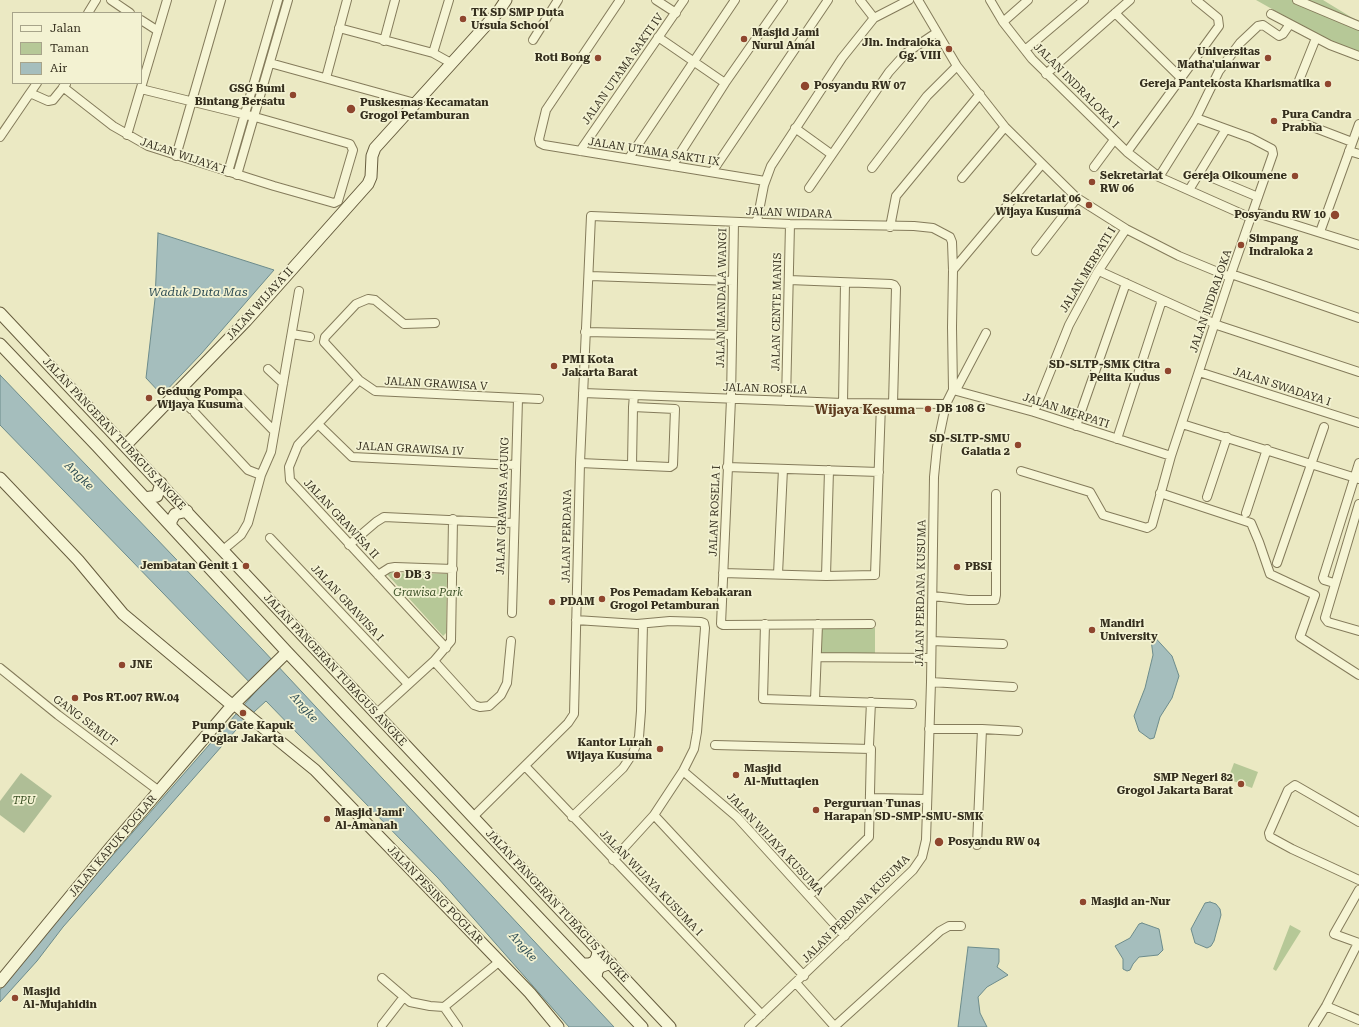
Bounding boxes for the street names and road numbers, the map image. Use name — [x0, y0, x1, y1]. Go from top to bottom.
street label: JALAN UTAMA SAKTI IV — [580, 11, 666, 127]
street label: JALAN INDRALOKA I — [1031, 41, 1121, 131]
street label: JALAN WIJAYA I — [139, 135, 227, 177]
street label: JALAN UTAMA SAKTI IX — [587, 135, 721, 169]
street label: JALAN WIDARA — [746, 205, 832, 221]
street label: JALAN MERPATI I — [1057, 225, 1119, 315]
street label: JALAN MANDALA WANGI — [714, 228, 730, 368]
street label: JALAN INDRALOKA — [1187, 248, 1235, 354]
street label: JALAN CENTE MANIS — [769, 253, 785, 371]
street label: JALAN WIJAYA II — [224, 265, 296, 343]
street label: JALAN PANGERAN TUBAGUS ANGKE — [40, 355, 188, 513]
street label: JALAN SWADAYA I — [1232, 365, 1332, 409]
street label: JALAN GRAWISA V — [384, 375, 488, 393]
street label: JALAN ROSELA — [723, 381, 807, 397]
street label: JALAN MERPATI — [1021, 391, 1111, 431]
street label: JALAN GRAWISA AGUNG — [494, 437, 512, 575]
street label: JALAN GRAWISA IV — [356, 440, 464, 458]
street label: JALAN ROSELA I — [707, 465, 723, 557]
street label: JALAN GRAWISA II — [301, 476, 381, 562]
street label: JALAN PERDANA — [560, 489, 574, 583]
street label: JALAN PERDANA KUSUMA — [913, 519, 929, 667]
street label: JALAN GRAWISA I — [308, 562, 386, 644]
street label: JALAN PANGERAN TUBAGUS ANGKE — [261, 591, 409, 749]
street label: GANG SEMUT — [50, 693, 120, 749]
street label: JALAN WIJAYA KUSUMA — [724, 790, 826, 898]
street label: JALAN KAPUK POGLAR — [66, 792, 160, 900]
street label: JALAN PANGERAN TUBAGUS ANGKE — [483, 827, 631, 985]
street label: JALAN WIJAYA KUSUMA I — [597, 827, 705, 939]
street label: JALAN PESING POGLAR — [385, 843, 485, 947]
street label: JALAN PERDANA KUSUMA — [799, 852, 913, 966]

